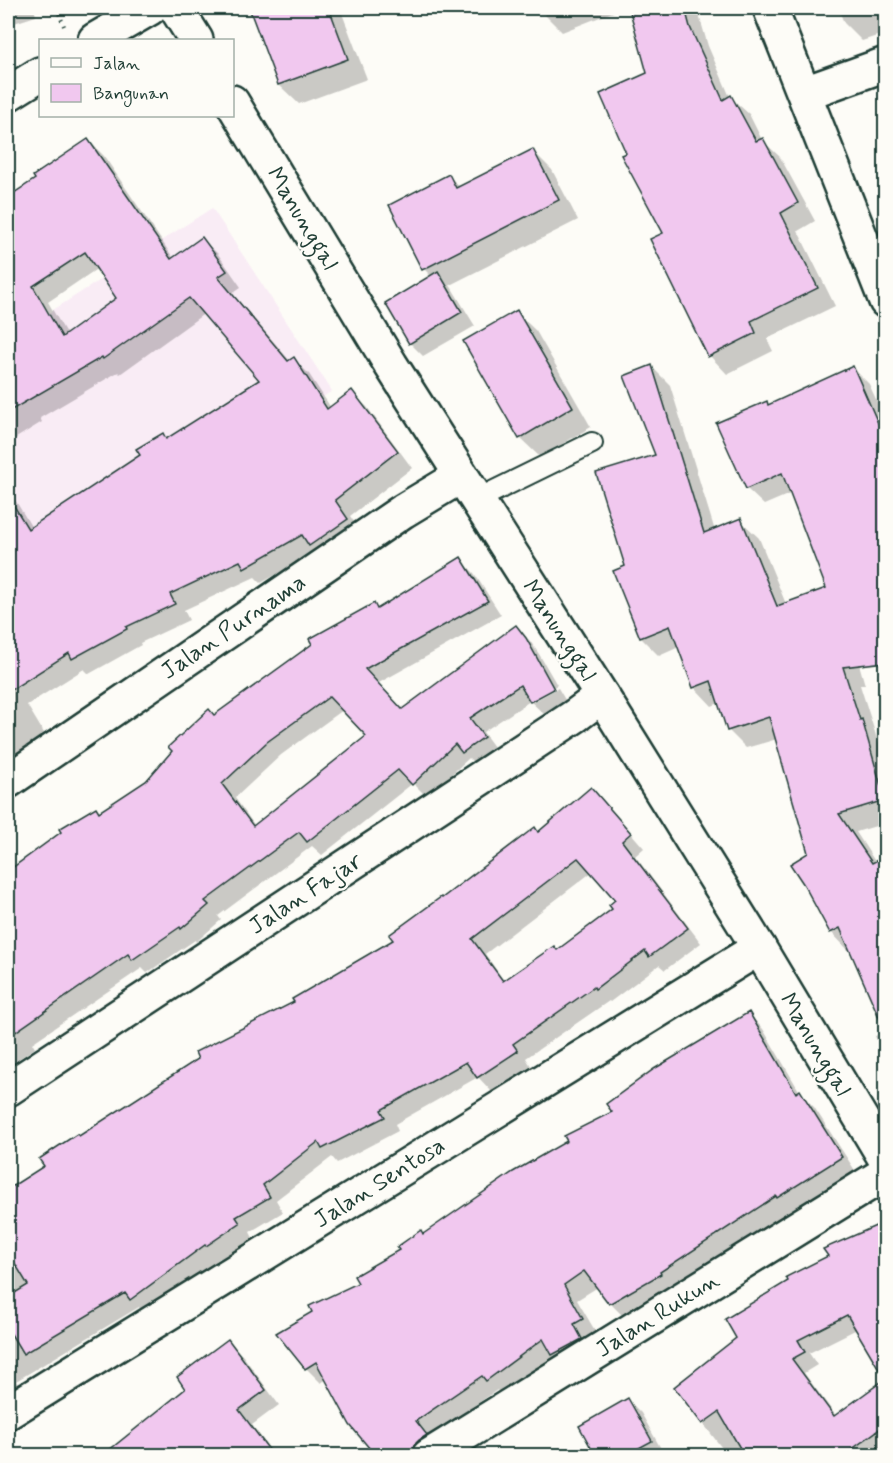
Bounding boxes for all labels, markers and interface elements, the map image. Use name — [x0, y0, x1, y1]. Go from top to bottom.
legend — [39, 39, 234, 117]
text: Jalan — [93, 52, 140, 76]
text: Bangunan — [93, 82, 169, 107]
street label: Manunggal — [256, 161, 345, 278]
street label: Jalan Purnama — [155, 567, 312, 687]
street label: Manunggal — [512, 574, 603, 689]
street label: Jalan Fajar — [243, 846, 369, 942]
street label: Manunggal — [769, 987, 858, 1104]
street label: Jalan Sentosa — [308, 1131, 451, 1236]
street label: Jalan Rukun — [590, 1265, 725, 1365]

